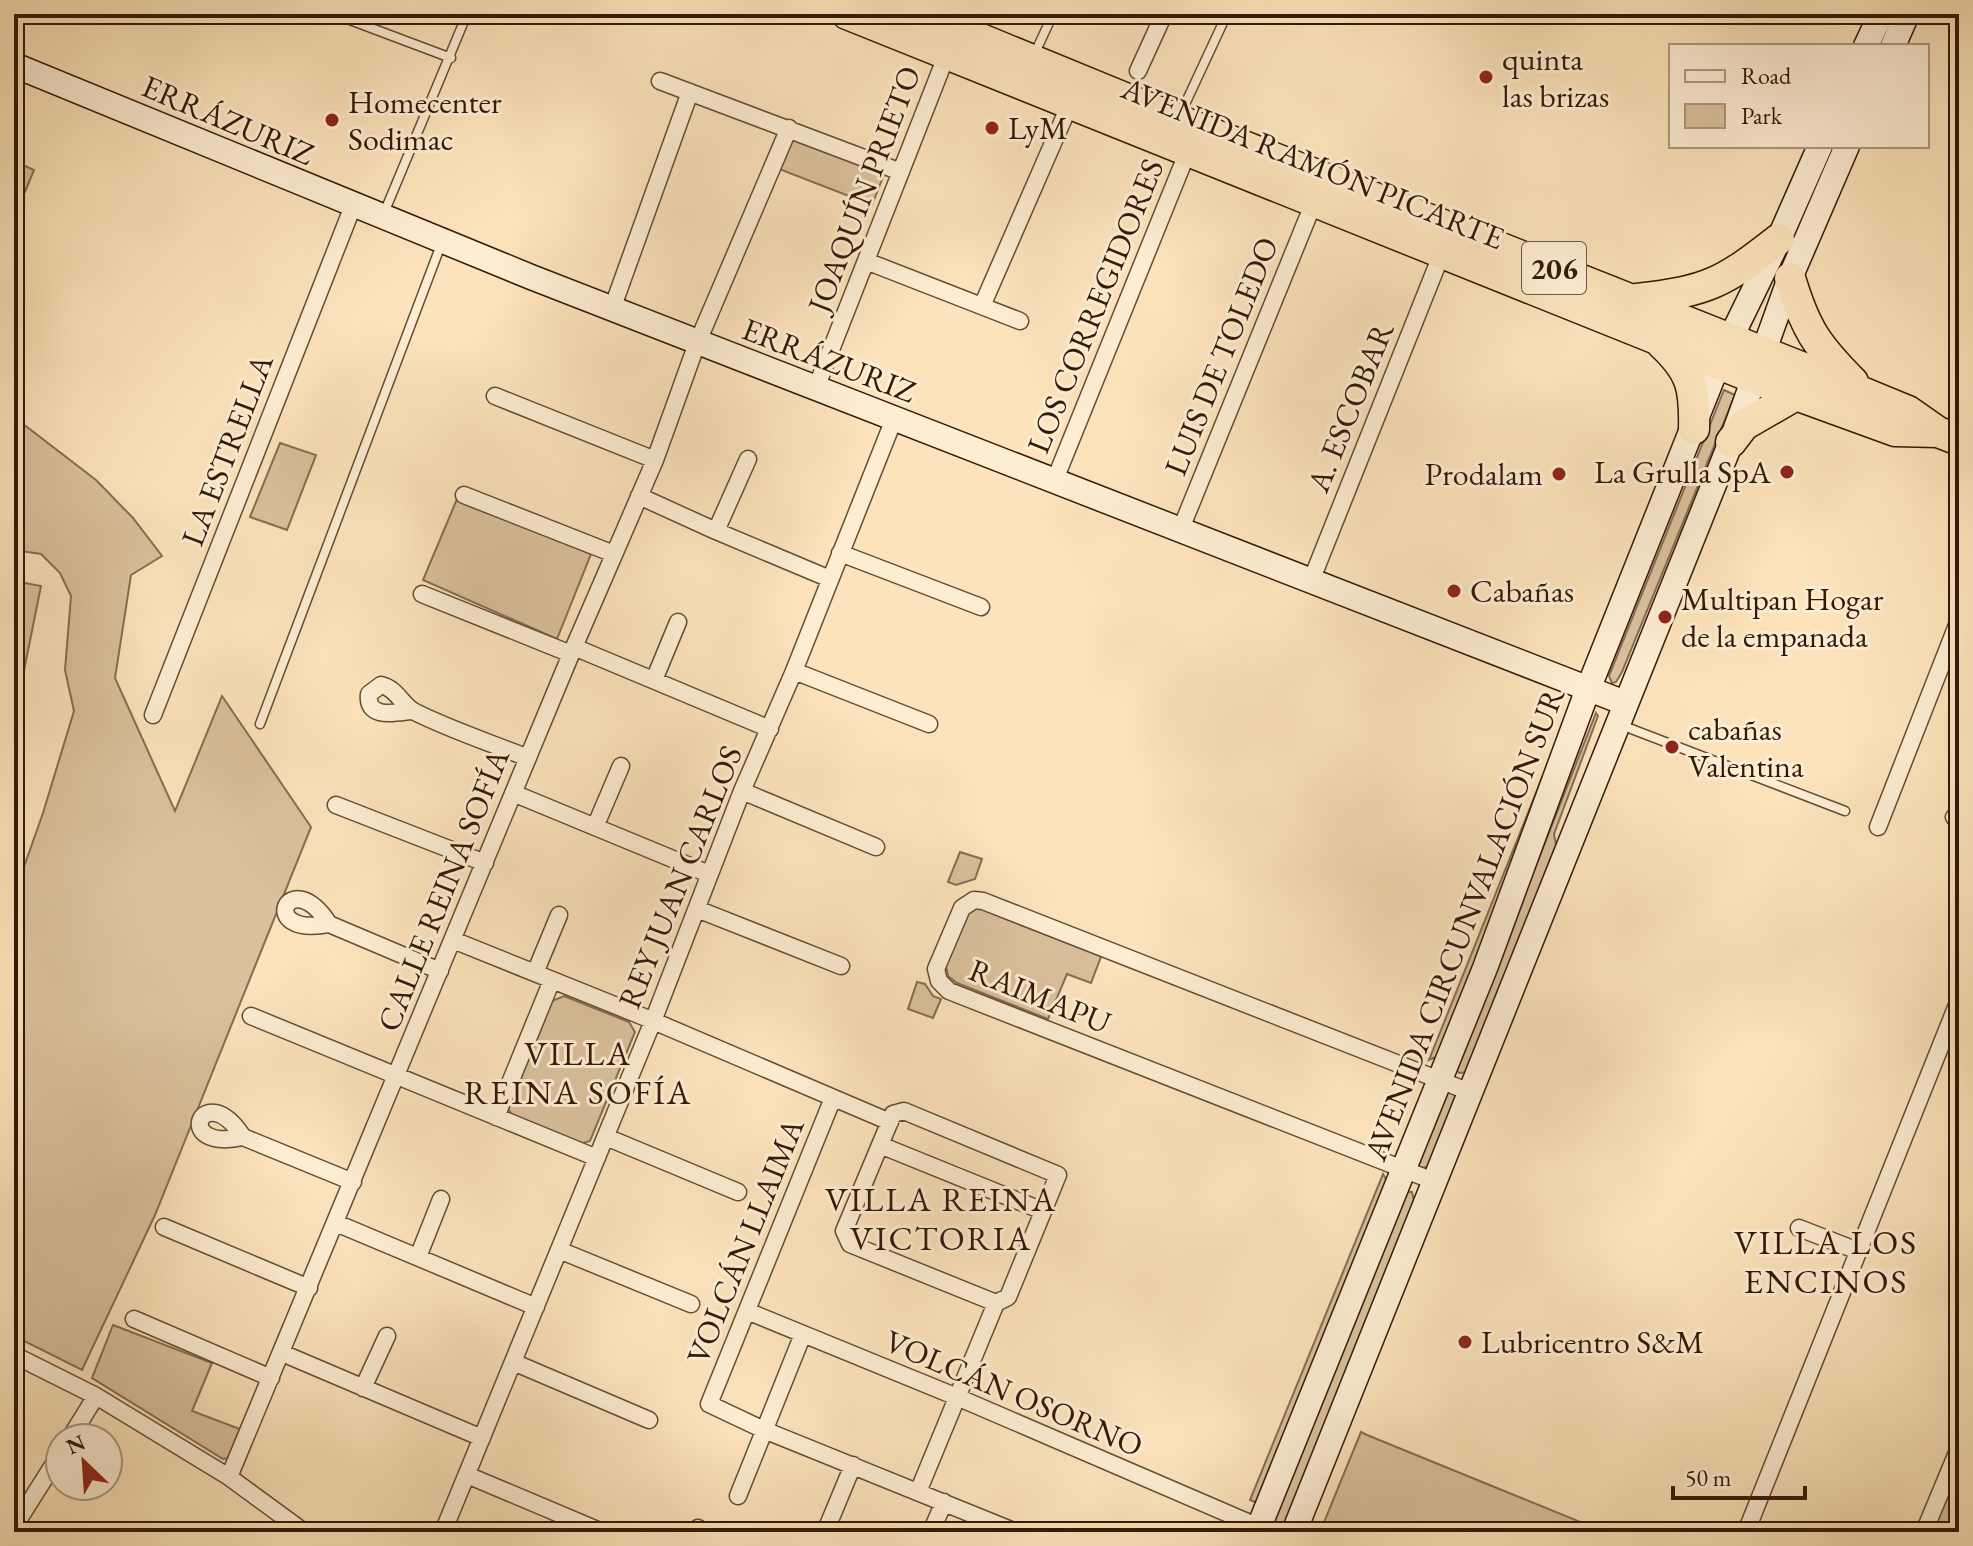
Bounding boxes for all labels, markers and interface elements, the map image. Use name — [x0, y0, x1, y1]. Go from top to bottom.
place label: quinta las brizas — [1502, 38, 1609, 117]
legend — [1669, 44, 1929, 148]
street label: JOAQUÍN PRIETO — [797, 60, 930, 321]
text: Road — [1741, 60, 1792, 91]
street label: ERRÁZURIZ — [136, 65, 320, 175]
street label: AVENIDA RAMÓN PICARTE — [1115, 67, 1510, 259]
marker: quinta las brizas — [1477, 68, 1495, 86]
place label: Homecenter Sodimac — [348, 81, 502, 160]
text: Park — [1741, 100, 1783, 131]
place label: LyM — [1008, 107, 1068, 149]
marker: Homecenter Sodimac — [323, 111, 341, 129]
marker: LyM — [983, 119, 1001, 137]
street label: LOS CORREGIDORES — [1017, 153, 1173, 459]
street label: LUIS DE TOLEDO — [1154, 231, 1288, 481]
road number: 206 — [1522, 242, 1586, 294]
street label: ERRÁZURIZ — [736, 308, 922, 412]
street label: A. ESCOBAR — [1296, 316, 1403, 499]
street label: LA ESTRELLA — [171, 347, 283, 552]
place label: La Grulla SpA — [1594, 451, 1772, 493]
place label: Prodalam — [1425, 453, 1543, 495]
marker: La Grulla SpA — [1778, 463, 1796, 481]
marker: Prodalam — [1550, 465, 1568, 483]
place label: Cabañas — [1470, 570, 1574, 612]
place label: Multipan Hogar de la empanada — [1681, 578, 1884, 657]
marker: Cabañas — [1445, 582, 1463, 600]
marker: Multipan Hogar de la empanada — [1656, 608, 1674, 626]
street label: AVENIDA CIRCUNVALACIÓN SUR — [1354, 681, 1574, 1168]
place label: cabañas Valentina — [1688, 708, 1804, 787]
marker: cabañas Valentina — [1663, 738, 1681, 756]
street label: REY JUAN CARLOS — [608, 739, 752, 1015]
street label: CALLE REINA SOFÍA — [367, 742, 519, 1037]
street label: RAIMAPU — [963, 949, 1117, 1044]
district label: VILLA REINA SOFÍA — [464, 1031, 692, 1114]
street label: VOLCÁN LLAIMA — [677, 1111, 814, 1370]
district label: VILLA REINA VICTORIA — [825, 1177, 1057, 1260]
district label: VILLA LOS ENCINOS — [1734, 1220, 1918, 1303]
street label: VOLCÁN OSORNO — [879, 1320, 1149, 1466]
place label: Lubricentro S&M — [1481, 1321, 1704, 1363]
marker: Lubricentro S&M — [1456, 1333, 1474, 1351]
north arrow — [44, 1422, 124, 1502]
text: N — [62, 1427, 90, 1461]
scale bar — [1673, 1450, 1805, 1500]
text: 50 m — [1685, 1462, 1732, 1493]

